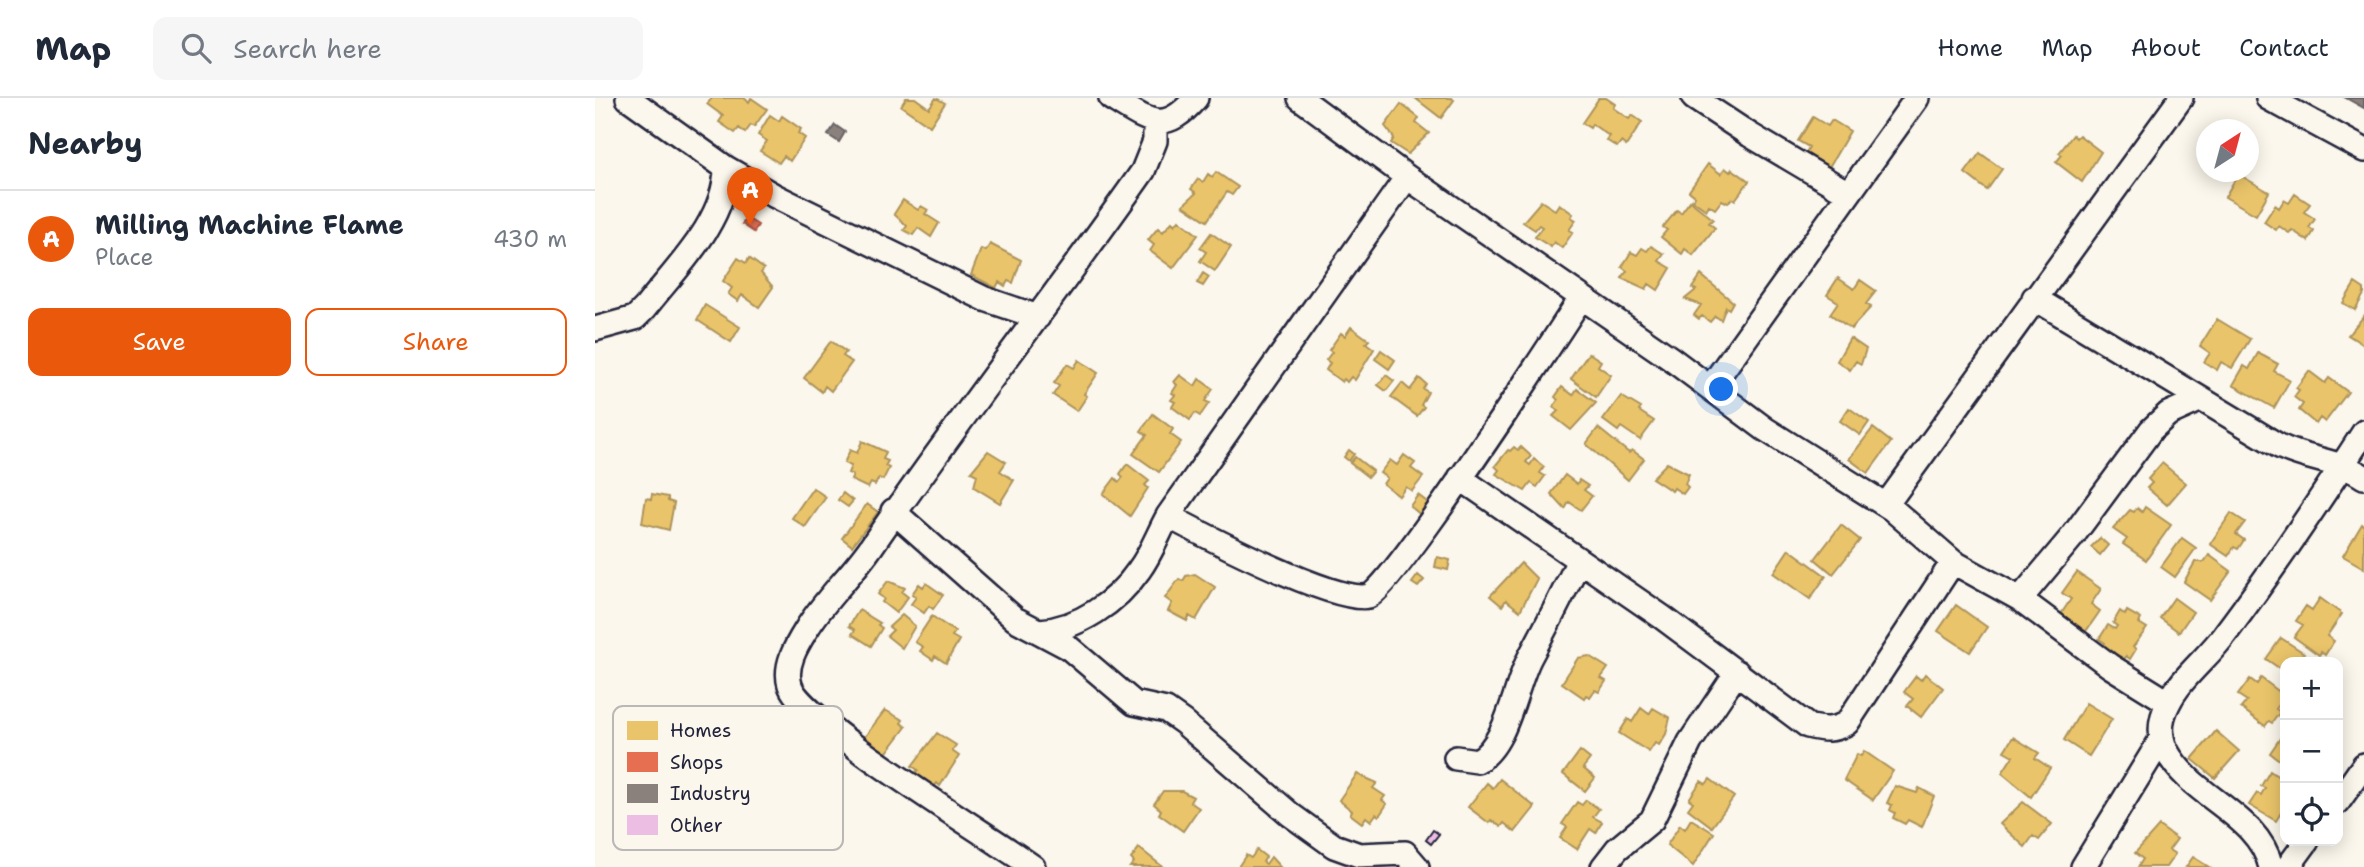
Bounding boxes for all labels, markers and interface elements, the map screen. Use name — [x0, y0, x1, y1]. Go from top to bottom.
search box — [153, 17, 643, 80]
text: Map — [35, 26, 111, 71]
icon: search — [177, 29, 215, 67]
text: Search here — [233, 31, 382, 66]
text: Home — [1937, 32, 2003, 64]
text: Map — [2041, 32, 2093, 64]
text: About — [2131, 32, 2201, 64]
text: Contact — [2239, 32, 2329, 64]
north arrow — [2196, 119, 2259, 182]
text: Nearby — [28, 123, 143, 164]
pin: A — [727, 167, 773, 225]
text: Milling Machine Flame — [95, 207, 404, 242]
text: A — [42, 224, 60, 254]
text: 430 m — [493, 224, 567, 254]
text: Place — [95, 242, 154, 272]
button: Save — [28, 308, 291, 376]
button: Share — [305, 308, 567, 376]
your location — [1704, 372, 1738, 406]
map controls — [2280, 657, 2343, 846]
button: + — [2280, 657, 2343, 720]
legend — [613, 706, 843, 850]
text: Homes — [670, 718, 731, 743]
button: − — [2280, 720, 2343, 783]
text: Shops — [670, 750, 724, 775]
text: Industry — [670, 781, 751, 806]
button: locate — [2280, 783, 2343, 846]
text: Other — [670, 813, 723, 838]

